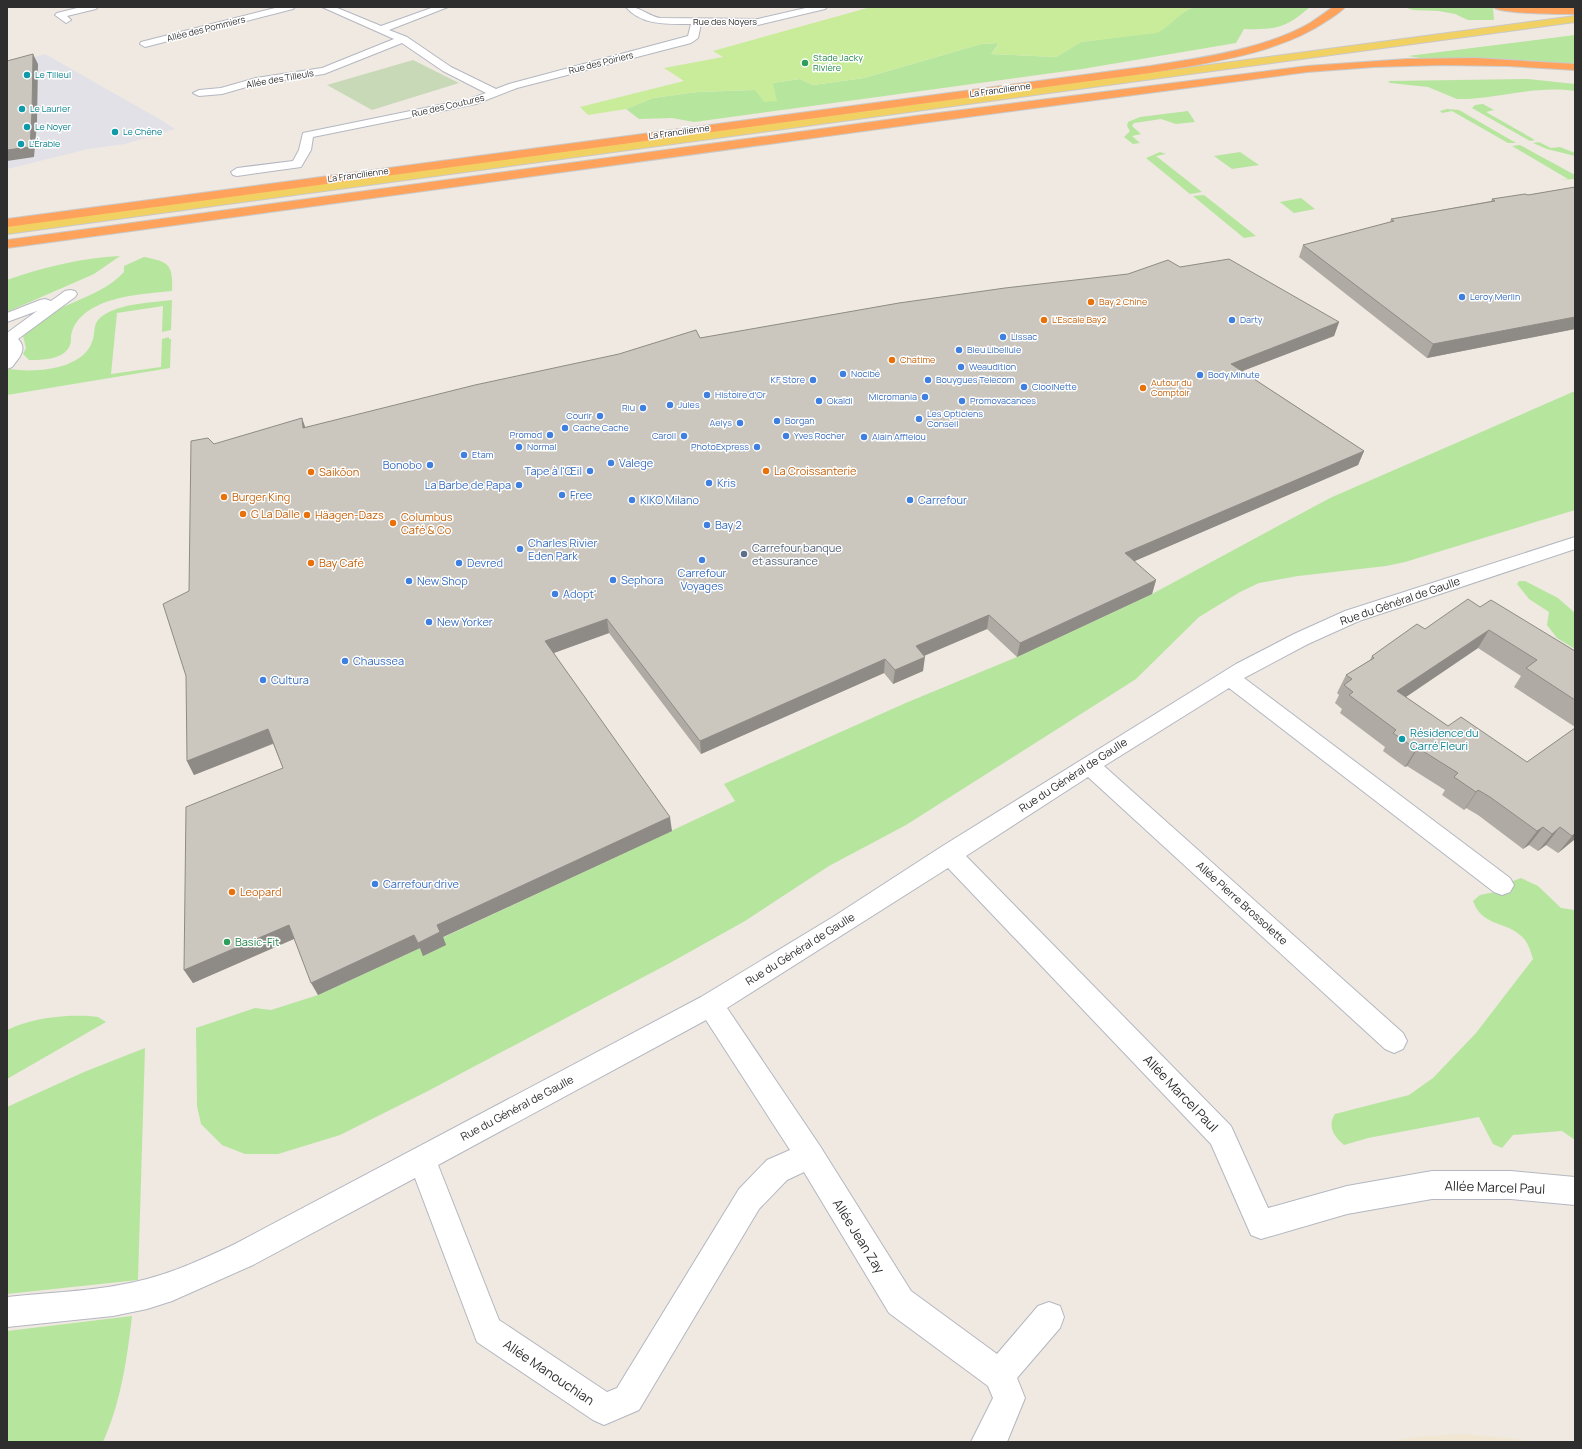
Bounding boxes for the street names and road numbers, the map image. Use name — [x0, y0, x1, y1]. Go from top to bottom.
street label: Allée des Pommiers — [165, 12, 247, 45]
street label: Rue des Noyers — [693, 15, 757, 28]
street label: Rue des Poiriers — [567, 48, 635, 77]
street label: Allée des Tilleuls — [245, 66, 315, 91]
street label: La Francilienne — [969, 79, 1031, 100]
street label: Rue des Coutures — [410, 91, 486, 120]
street label: La Francilienne — [648, 121, 710, 142]
street label: La Francilienne — [327, 164, 389, 185]
street label: Rue du Général de Gaulle — [1338, 573, 1462, 628]
street label: Rue du Général de Gaulle — [1016, 734, 1130, 815]
street label: Allée Pierre Brossolette — [1193, 858, 1292, 948]
street label: Rue du Général de Gaulle — [742, 909, 858, 988]
street label: Allée Marcel Paul — [1140, 1051, 1222, 1135]
street label: Rue du Général de Gaulle — [458, 1071, 576, 1144]
street label: Allée Marcel Paul — [1444, 1176, 1546, 1198]
street label: Allée Jean Zay — [829, 1195, 889, 1277]
street label: Allée Manouchian — [500, 1335, 598, 1409]

